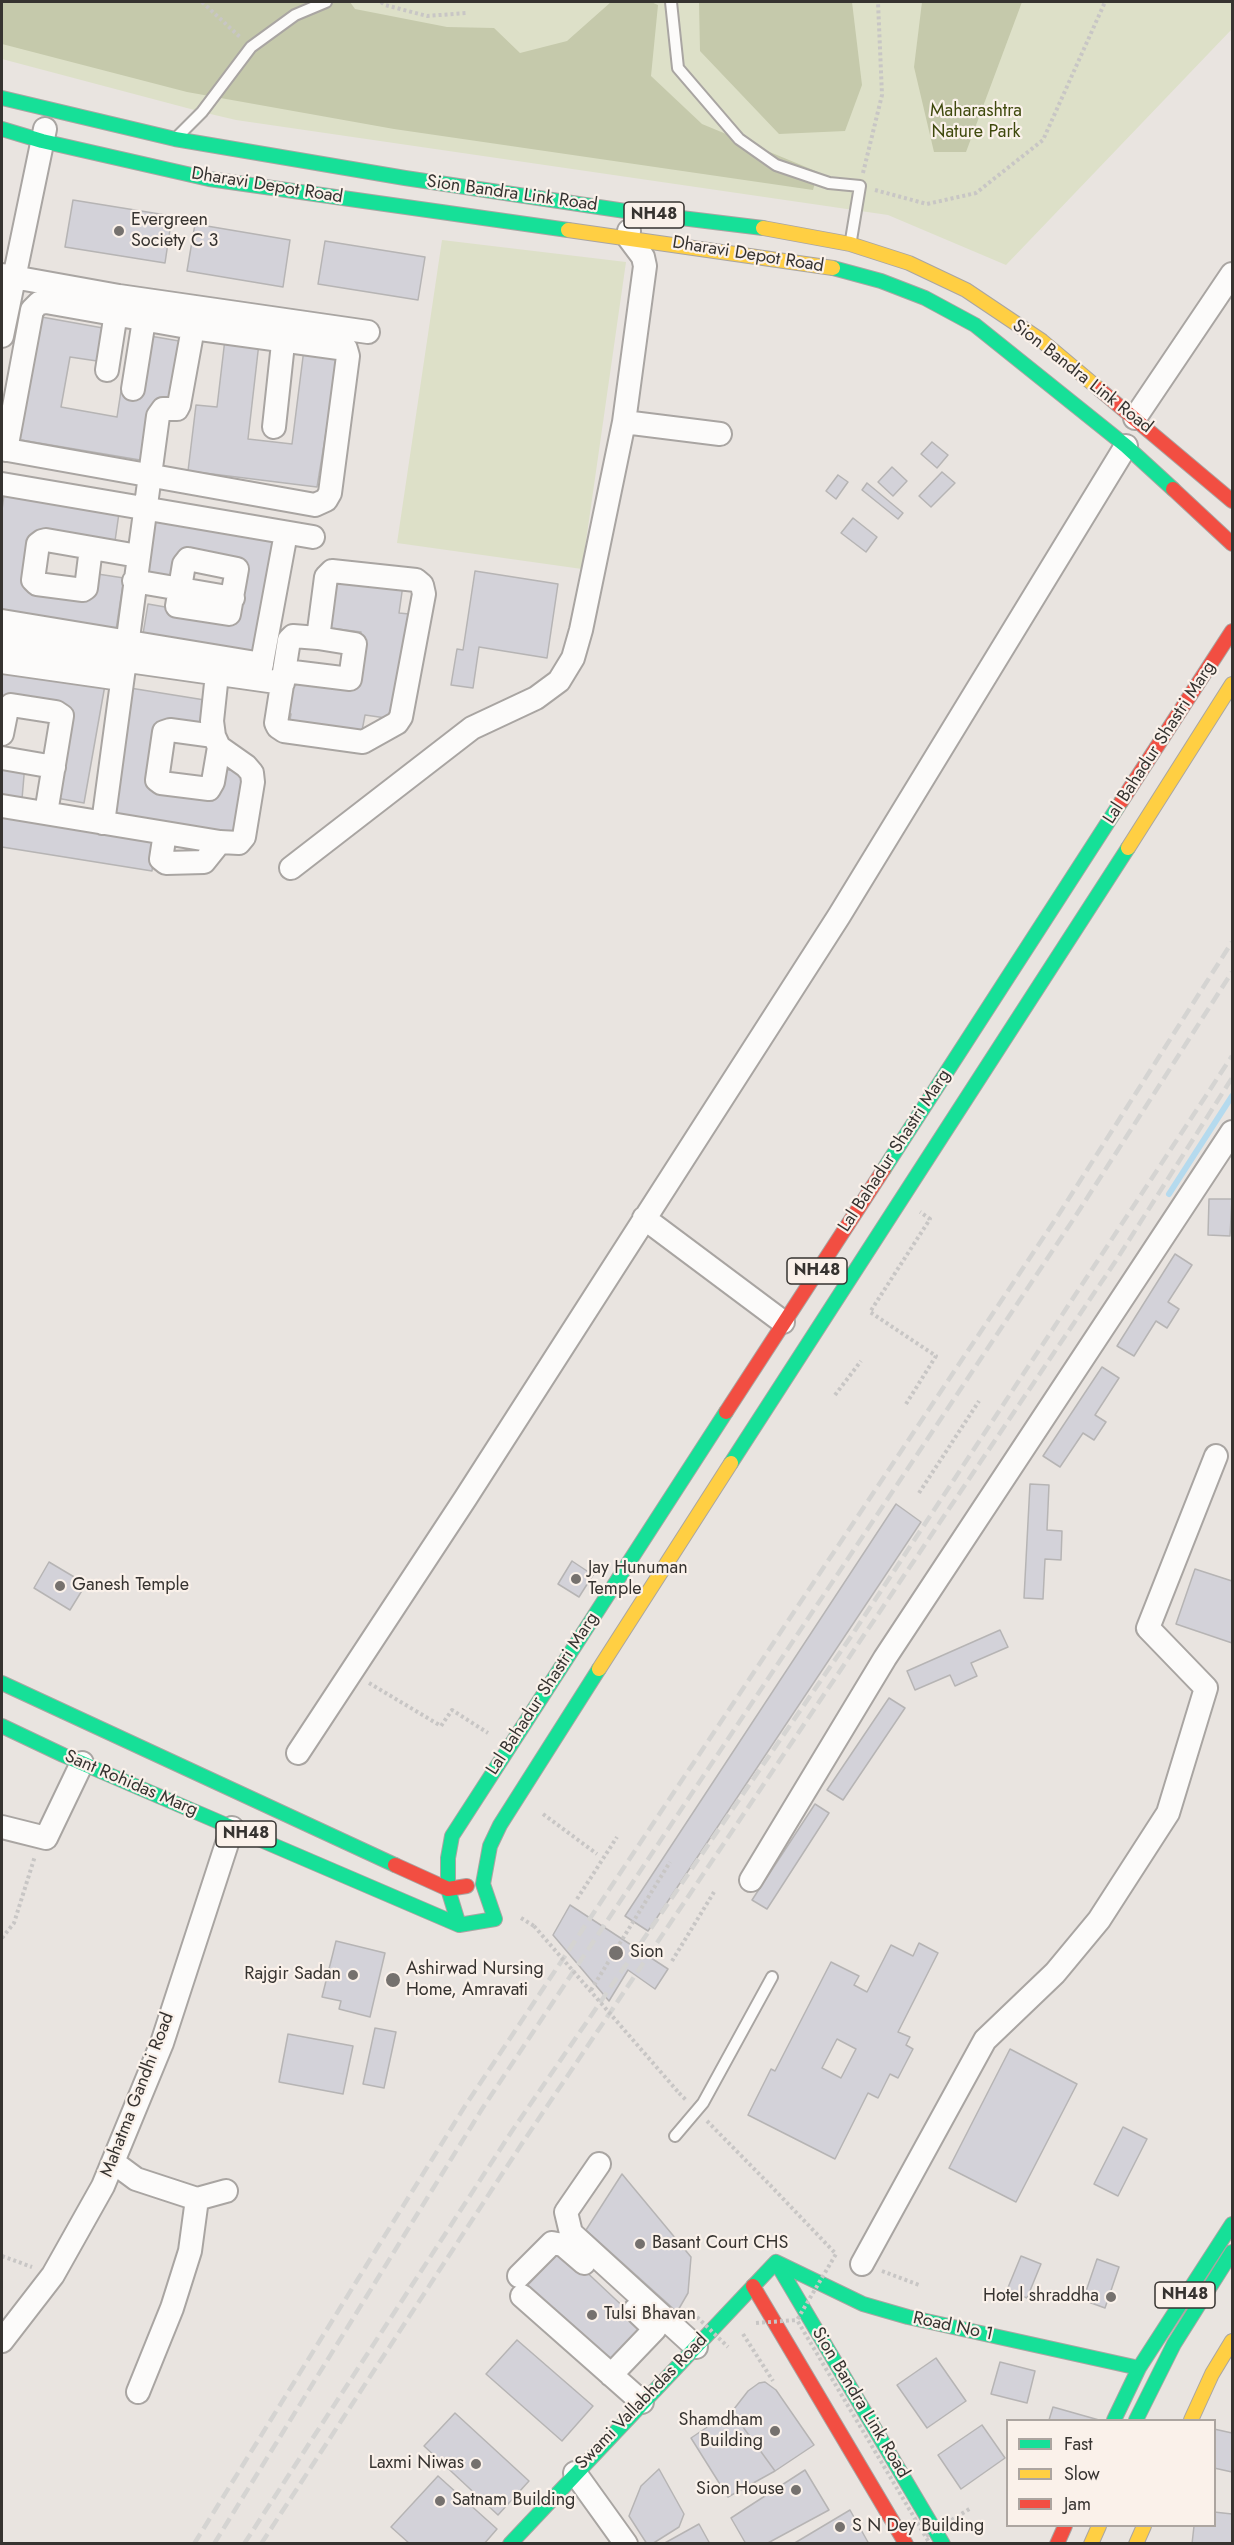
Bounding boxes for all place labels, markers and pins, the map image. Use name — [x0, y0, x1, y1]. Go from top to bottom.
place label: Evergreen Society C 3 — [131, 210, 218, 252]
marker: Evergreen Society C 3 — [112, 224, 126, 238]
place label: Jay Hunuman Temple — [588, 1558, 688, 1600]
marker: Jay Hunuman Temple — [569, 1572, 583, 1586]
place label: Ganesh Temple — [72, 1575, 189, 1597]
marker: Ganesh Temple — [53, 1579, 67, 1593]
place label: Sion — [630, 1942, 664, 1964]
marker: Sion — [607, 1944, 625, 1962]
place label: Ashirwad Nursing Home, Amravati — [406, 1959, 544, 2002]
place label: Rajgir Sadan — [244, 1964, 341, 1986]
marker: Rajgir Sadan — [346, 1968, 360, 1982]
marker: Ashirwad Nursing Home, Amravati — [384, 1971, 402, 1989]
place label: Basant Court CHS — [652, 2233, 788, 2255]
marker: Basant Court CHS — [633, 2237, 647, 2251]
place label: Hotel shraddha — [983, 2286, 1099, 2308]
marker: Hotel shraddha — [1104, 2290, 1118, 2304]
place label: Tulsi Bhavan — [604, 2304, 696, 2326]
marker: Tulsi Bhavan — [585, 2308, 599, 2322]
place label: Shamdham Building — [679, 2410, 763, 2452]
marker: Shamdham Building — [768, 2424, 782, 2438]
place label: Laxmi Niwas — [369, 2453, 464, 2475]
marker: Laxmi Niwas — [469, 2457, 483, 2471]
place label: Sion House — [696, 2479, 784, 2501]
marker: Sion House — [789, 2483, 803, 2497]
place label: Satnam Building — [452, 2490, 575, 2512]
marker: Satnam Building — [433, 2494, 447, 2508]
place label: S N Dey Building — [852, 2516, 984, 2538]
marker: S N Dey Building — [833, 2520, 847, 2534]

